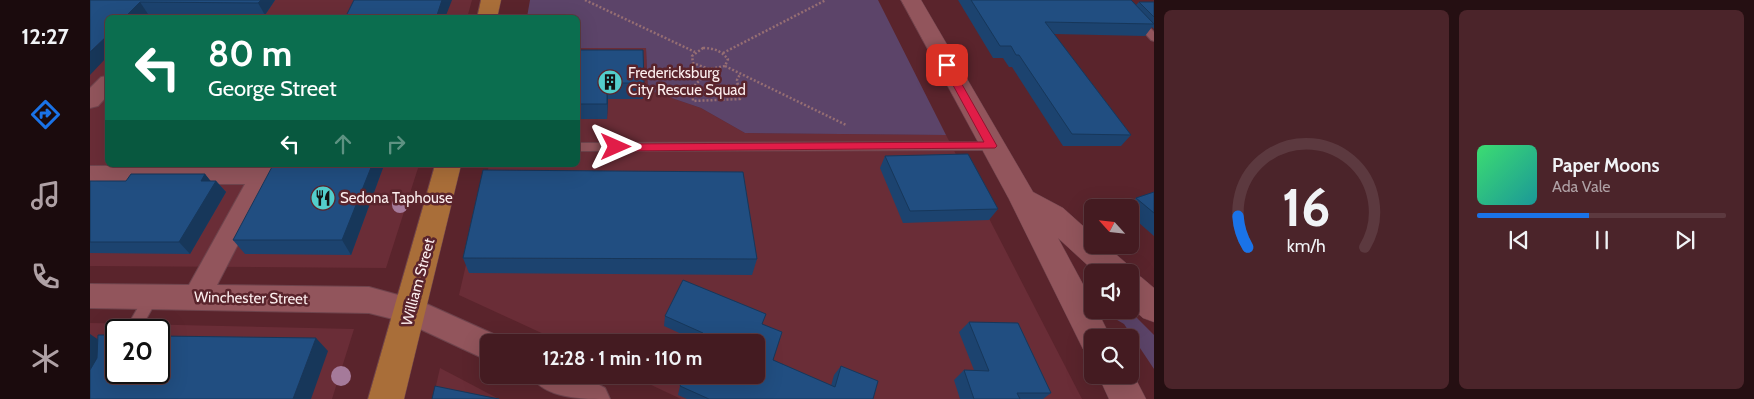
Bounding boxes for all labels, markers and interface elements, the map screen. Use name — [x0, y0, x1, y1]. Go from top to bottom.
text: 12:27 — [21, 23, 69, 50]
text: 80 m — [208, 32, 292, 75]
icon: left — [125, 35, 190, 100]
pin — [926, 44, 968, 86]
icon: arrive — [933, 51, 961, 79]
place label: Fredericksburg City Rescue Squad — [628, 64, 746, 99]
building icon: Fredericksburg City Rescue Squad — [597, 69, 623, 95]
text: George Street — [208, 75, 337, 102]
icon: directions — [28, 97, 63, 132]
position arrow — [589, 120, 641, 172]
icon: left — [276, 130, 304, 158]
icon: ahead — [329, 130, 357, 158]
icon: right — [382, 130, 410, 158]
text: Paper Moons — [1552, 154, 1660, 177]
text: 16 — [1282, 176, 1331, 239]
text: Ada Vale — [1552, 177, 1611, 196]
icon: music — [28, 178, 63, 213]
restaurant icon: Sedona Taphouse — [310, 185, 336, 211]
place label: Sedona Taphouse — [340, 189, 453, 207]
north arrow — [1084, 199, 1139, 254]
map controls — [1084, 199, 1139, 384]
icon: previous — [1505, 226, 1533, 254]
icon: pause — [1588, 226, 1616, 254]
icon: next — [1671, 226, 1699, 254]
text: km/h — [1287, 235, 1326, 256]
street label: William Street — [398, 236, 438, 328]
icon: phone — [28, 259, 63, 294]
button: sound — [1084, 264, 1139, 319]
street label: Winchester Street — [194, 288, 308, 308]
speed limit sign: 20 — [105, 319, 170, 384]
button: search — [1084, 329, 1139, 384]
icon: climate — [28, 341, 63, 376]
text: 12:28 · 1 min · 110 m — [543, 347, 702, 370]

